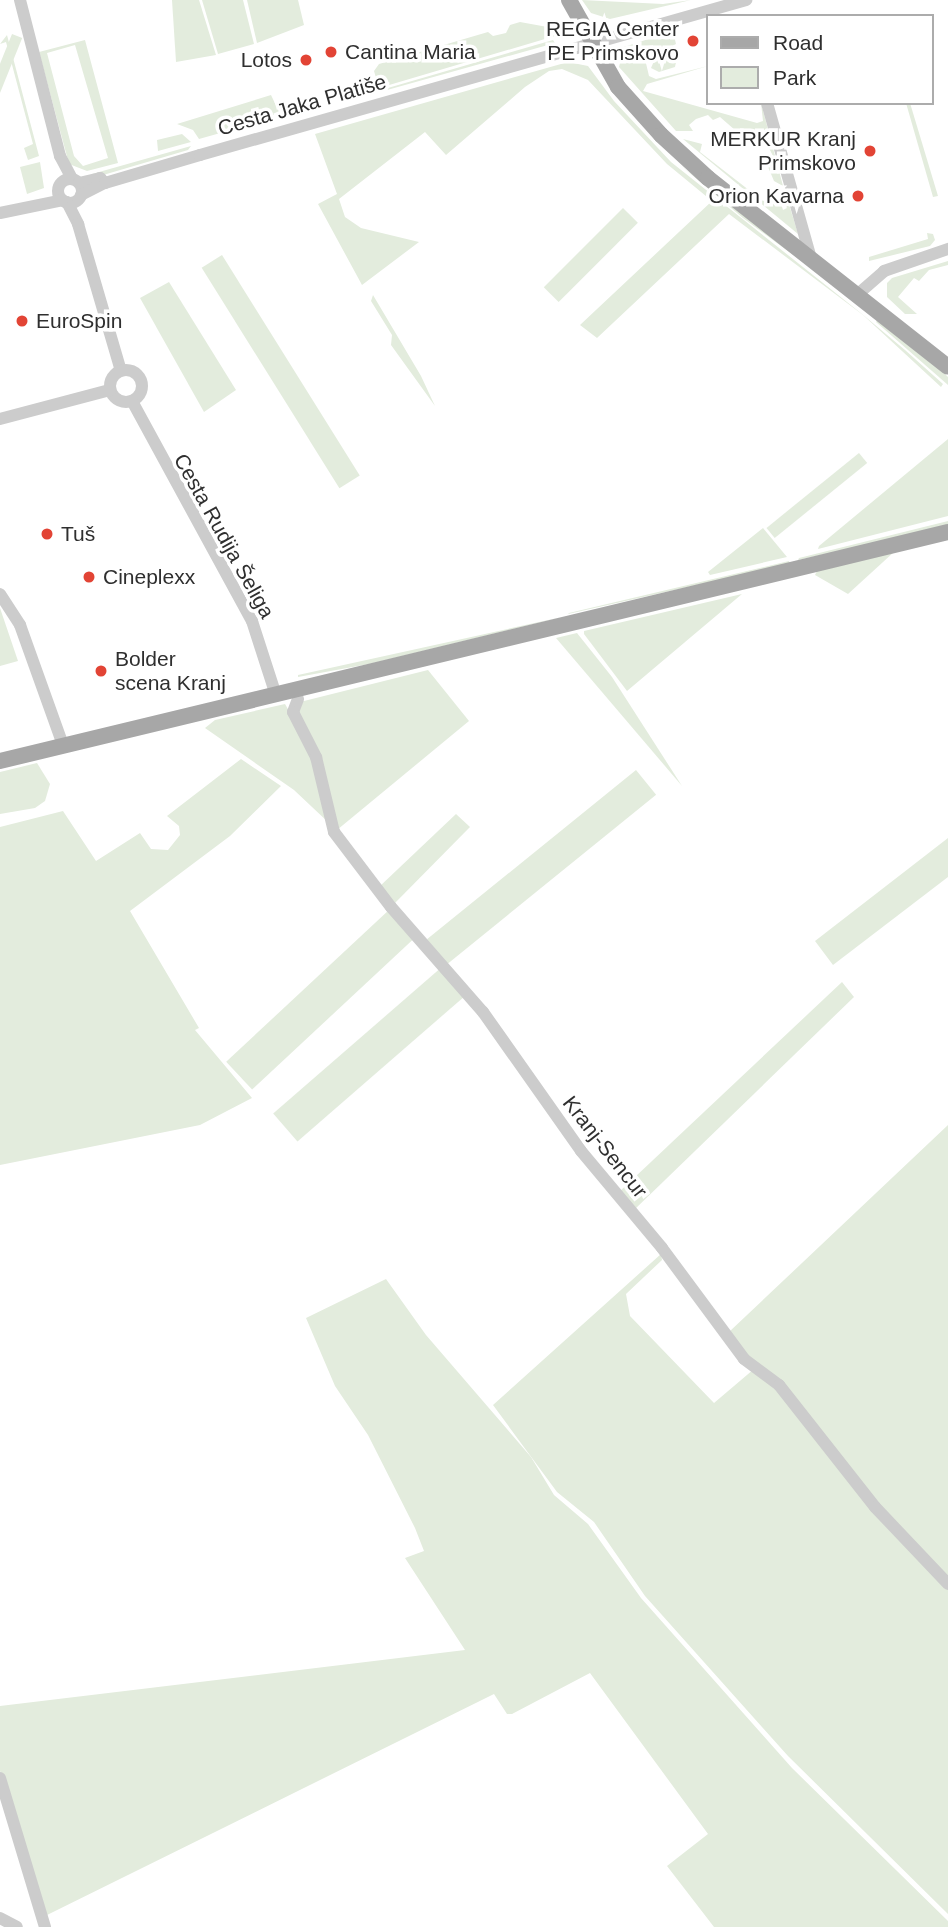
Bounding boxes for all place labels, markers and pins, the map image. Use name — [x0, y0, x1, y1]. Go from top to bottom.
place label: REGIA Center PE Primskovo — [545, 16, 679, 66]
marker: REGIA Center PE Primskovo — [685, 33, 701, 49]
place label: Cantina Maria — [345, 39, 476, 65]
marker: Cantina Maria — [323, 44, 339, 60]
place label: Lotos — [241, 47, 292, 73]
marker: Lotos — [298, 52, 314, 68]
place label: MERKUR Kranj Primskovo — [710, 126, 856, 176]
marker: MERKUR Kranj Primskovo — [862, 143, 878, 159]
place label: Orion Kavarna — [709, 183, 844, 209]
marker: Orion Kavarna — [850, 188, 866, 204]
place label: EuroSpin — [36, 308, 122, 334]
marker: EuroSpin — [14, 313, 30, 329]
place label: Tuš — [61, 521, 95, 547]
marker: Tuš — [39, 526, 55, 542]
place label: Cineplexx — [103, 564, 195, 590]
marker: Cineplexx — [81, 569, 97, 585]
place label: Bolder scena Kranj — [115, 646, 226, 696]
marker: Bolder scena Kranj — [93, 663, 109, 679]

